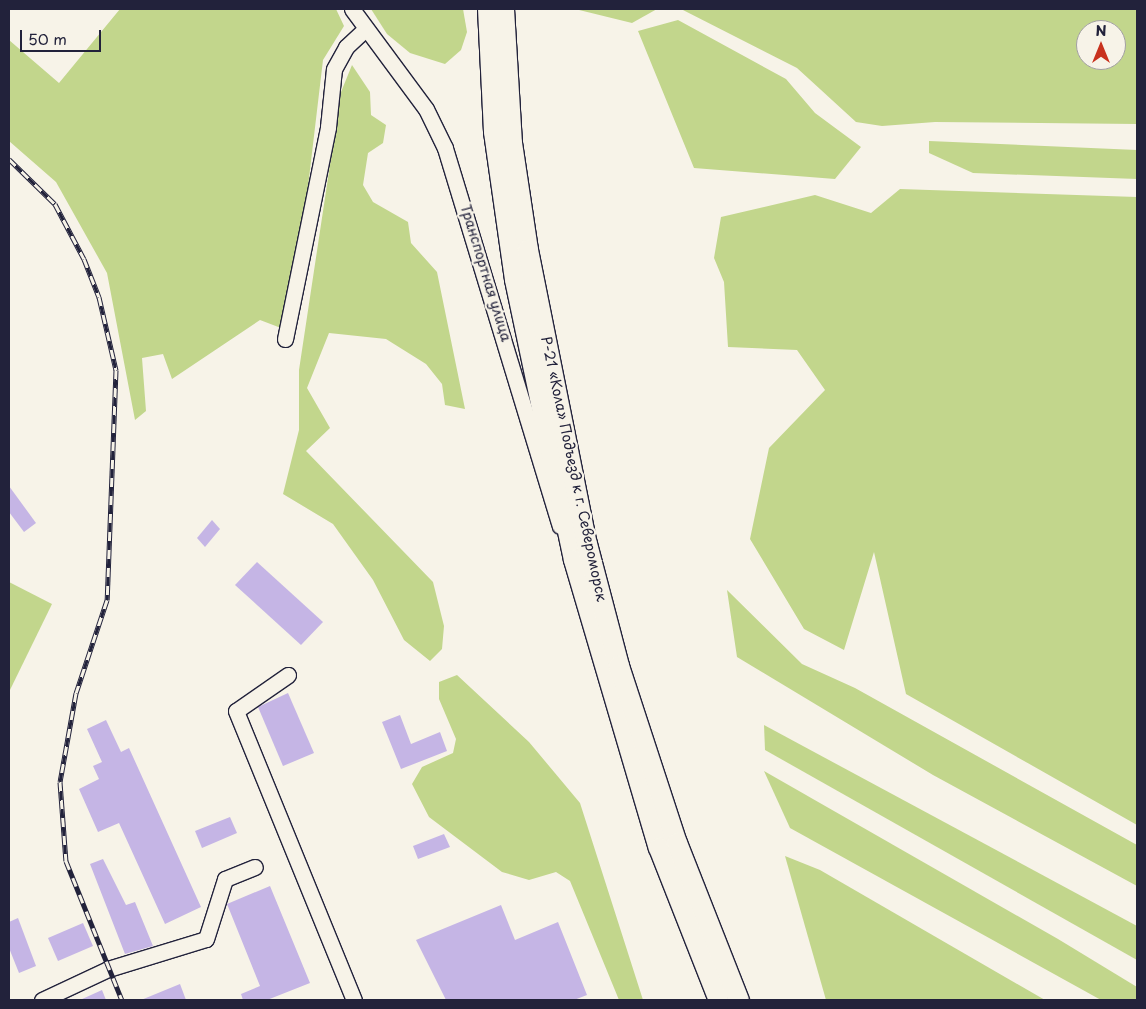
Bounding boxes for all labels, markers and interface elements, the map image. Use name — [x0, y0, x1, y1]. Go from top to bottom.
scale bar — [22, 20, 104, 52]
north arrow — [1076, 20, 1126, 70]
text: N — [1095, 20, 1107, 41]
text: 50 m — [28, 27, 67, 50]
street label: Транспортная улица — [457, 202, 515, 344]
street label: Р-21 «Кола» Подъезд к г. Североморск — [538, 335, 610, 603]

